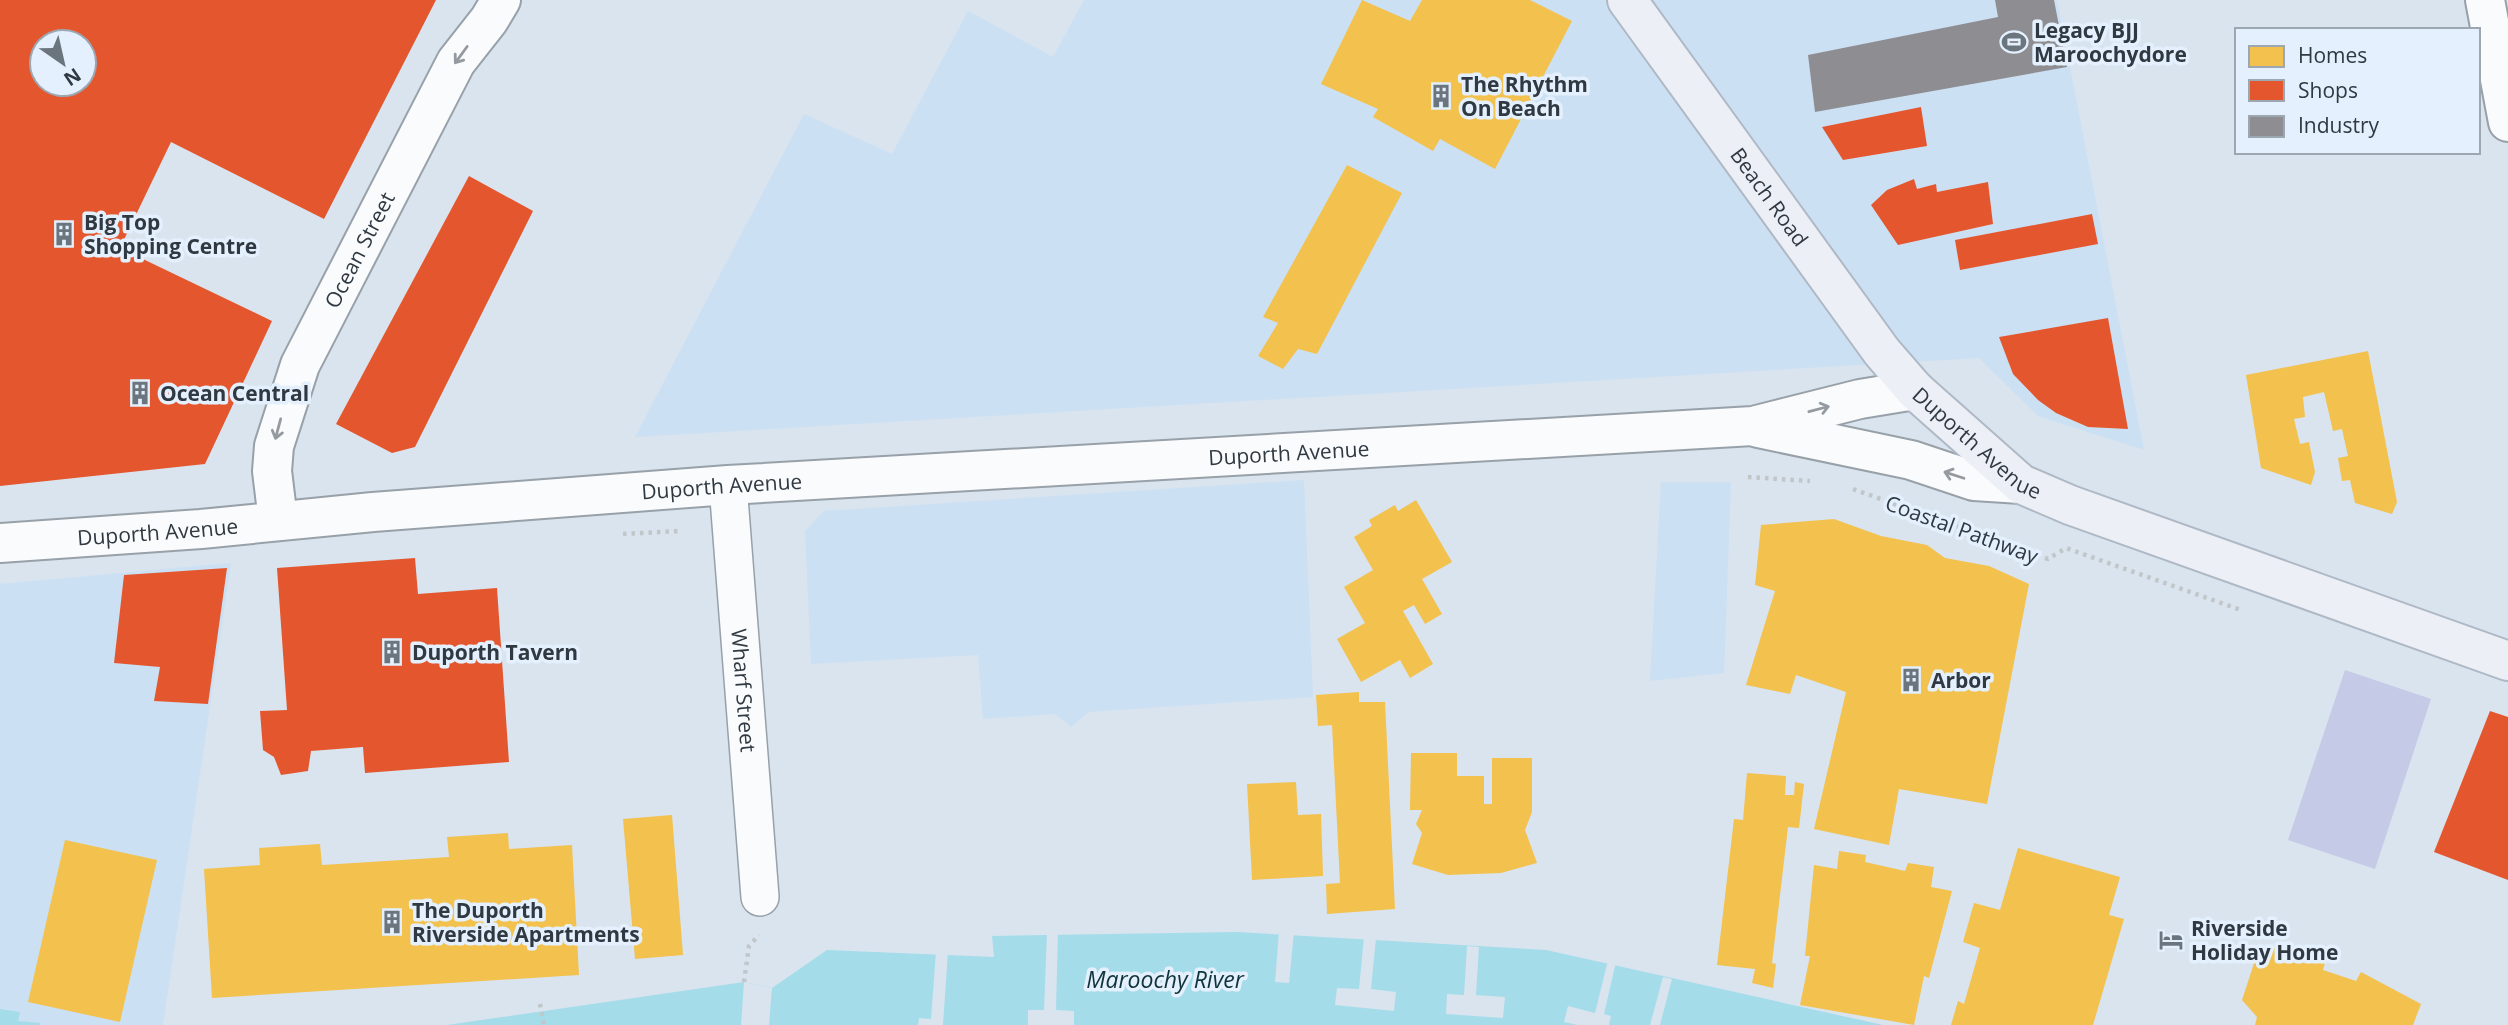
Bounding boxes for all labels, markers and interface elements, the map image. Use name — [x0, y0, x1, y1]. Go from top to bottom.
place label: Legacy BJJ Maroochydore — [2034, 16, 2187, 68]
north arrow — [28, 28, 98, 98]
sports icon: Legacy BJJ Maroochydore — [2000, 28, 2028, 56]
legend — [2235, 28, 2480, 154]
text: Homes — [2298, 41, 2367, 69]
one-way arrow — [454, 45, 468, 64]
text: N — [59, 62, 86, 92]
place label: The Rhythm On Beach — [1461, 70, 1588, 122]
text: Shops — [2298, 76, 2358, 104]
building icon: The Rhythm On Beach — [1427, 82, 1455, 110]
text: Industry — [2298, 111, 2380, 139]
street label: Beach Road — [1724, 142, 1815, 252]
street label: Ocean Street — [318, 187, 401, 313]
place label: Big Top Shopping Centre — [84, 208, 257, 260]
building icon: Big Top Shopping Centre — [50, 220, 78, 248]
building icon: Ocean Central — [126, 379, 154, 407]
place label: Ocean Central — [160, 379, 309, 407]
street label: Duporth Avenue — [1907, 380, 2046, 505]
one-way arrow — [1807, 402, 1830, 415]
one-way arrow — [271, 418, 284, 440]
street label: Duporth Avenue — [1207, 434, 1370, 471]
street label: Duporth Avenue — [640, 467, 803, 506]
one-way arrow — [1943, 467, 1965, 480]
street label: Coastal Pathway — [1882, 488, 2043, 570]
street label: Duporth Avenue — [76, 511, 239, 552]
street label: Wharf Street — [725, 628, 763, 753]
building icon: Duporth Tavern — [378, 638, 406, 666]
place label: Duporth Tavern — [412, 638, 578, 666]
building icon: Arbor — [1897, 666, 1925, 694]
place label: Arbor — [1931, 666, 1991, 694]
place label: The Duporth Riverside Apartments — [412, 896, 640, 948]
building icon: The Duporth Riverside Apartments — [378, 908, 406, 936]
place label: Riverside Holiday Home — [2191, 914, 2338, 966]
hotel icon: Riverside Holiday Home — [2157, 926, 2185, 954]
water label: Maroochy River — [1086, 963, 1245, 995]

